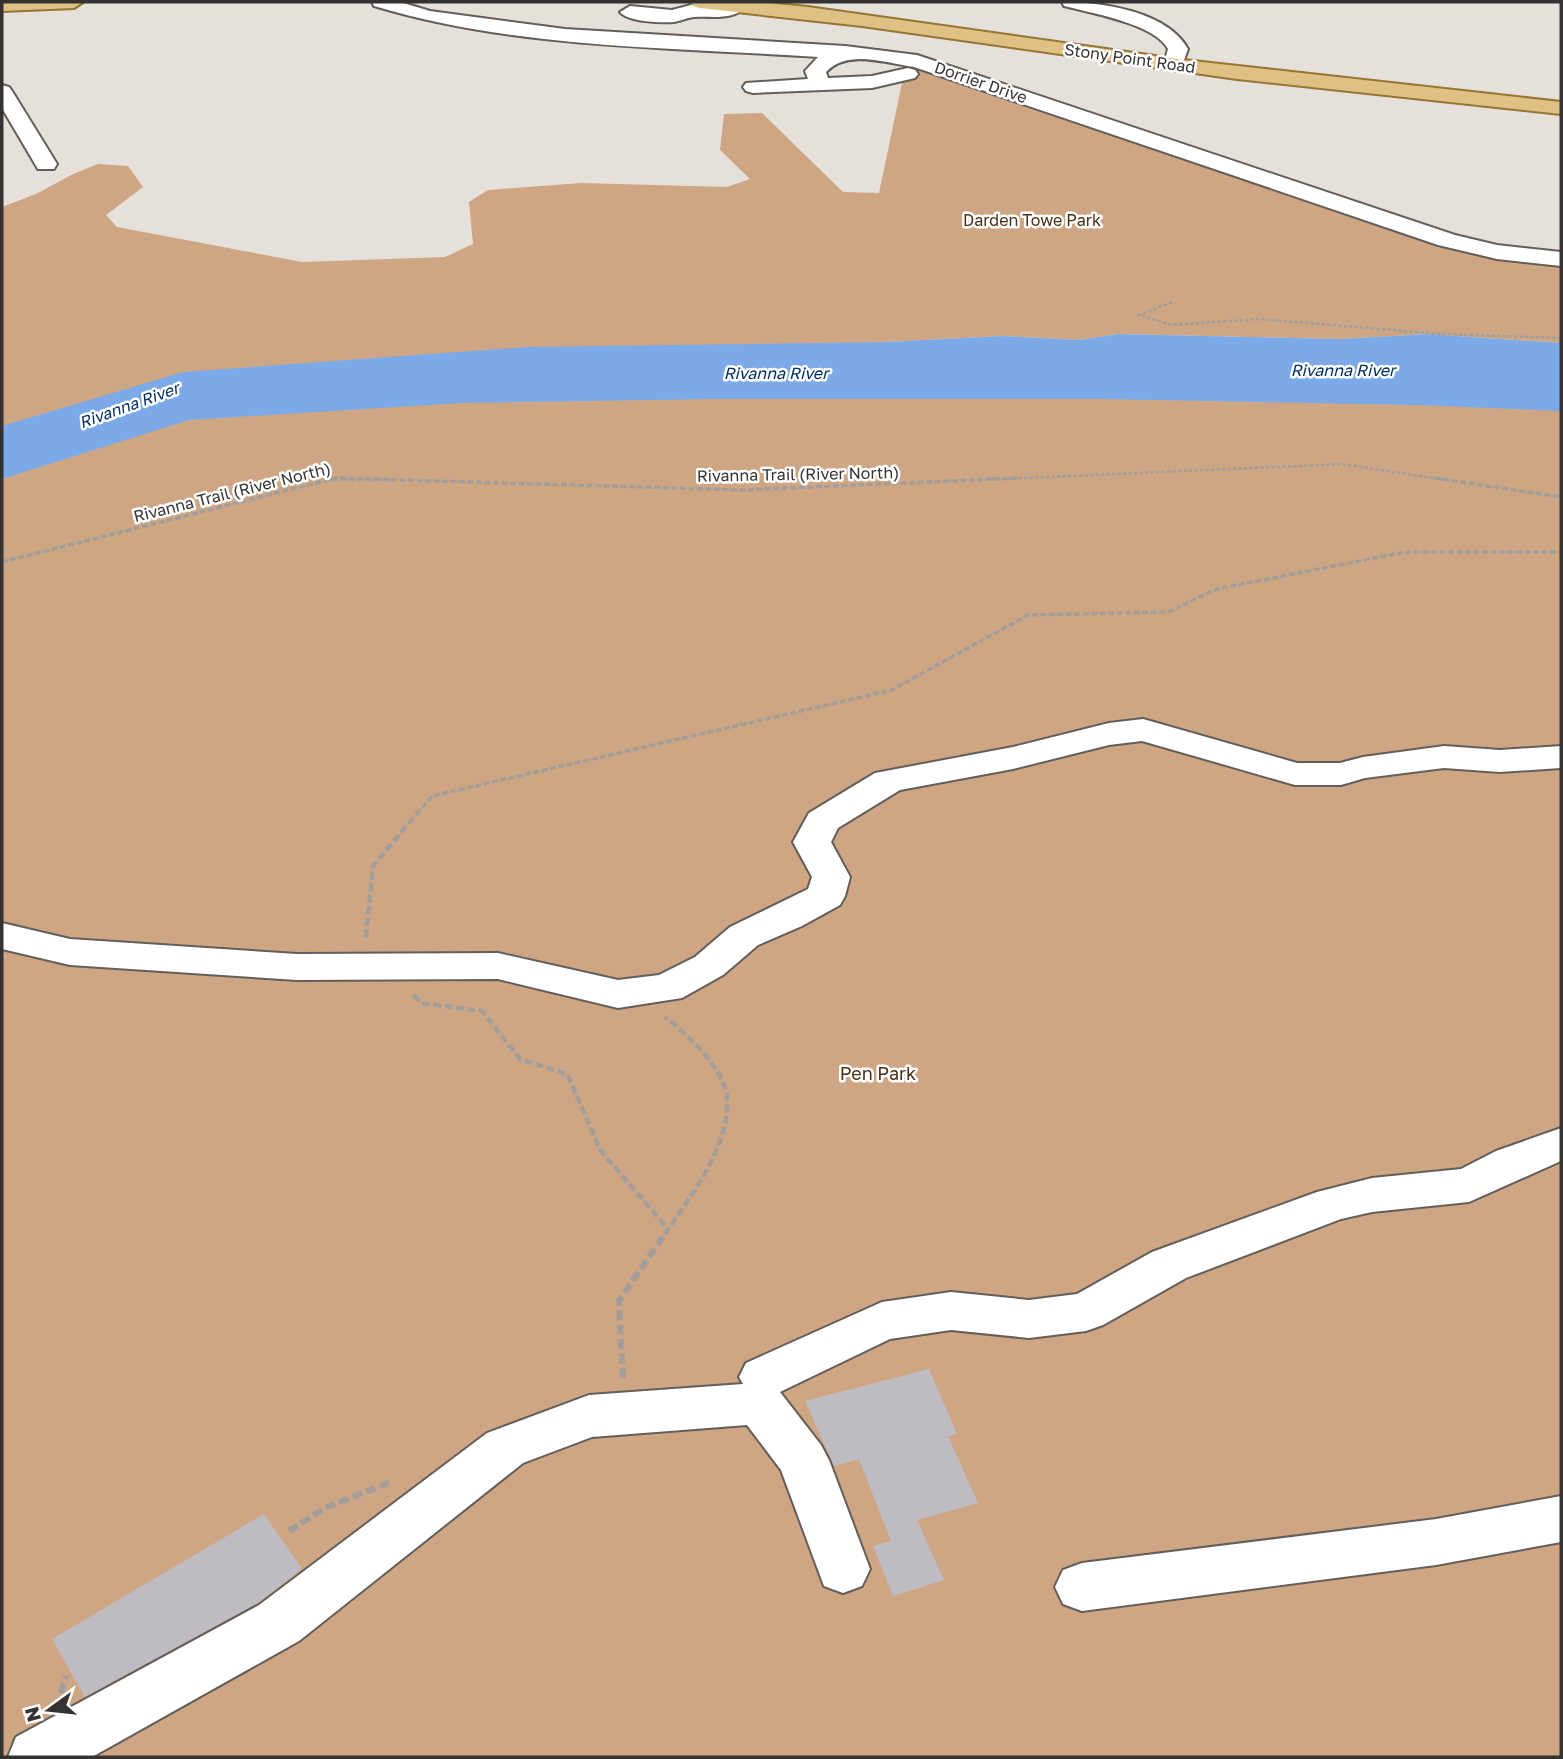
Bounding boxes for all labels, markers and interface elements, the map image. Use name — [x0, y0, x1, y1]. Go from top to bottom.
street label: Stony Point Road — [1063, 39, 1197, 77]
street label: Dorrier Drive — [932, 57, 1030, 107]
park label: Darden Towe Park — [963, 210, 1101, 230]
water label: Rivanna River — [1291, 360, 1398, 380]
water label: Rivanna River — [724, 363, 831, 383]
water label: Rivanna River — [76, 377, 184, 432]
street label: Rivanna Trail (River North) — [131, 458, 333, 526]
street label: Rivanna Trail (River North) — [697, 462, 899, 486]
park label: Pen Park — [840, 1062, 916, 1084]
north arrow — [14, 1675, 84, 1745]
text: N — [19, 1705, 45, 1724]

